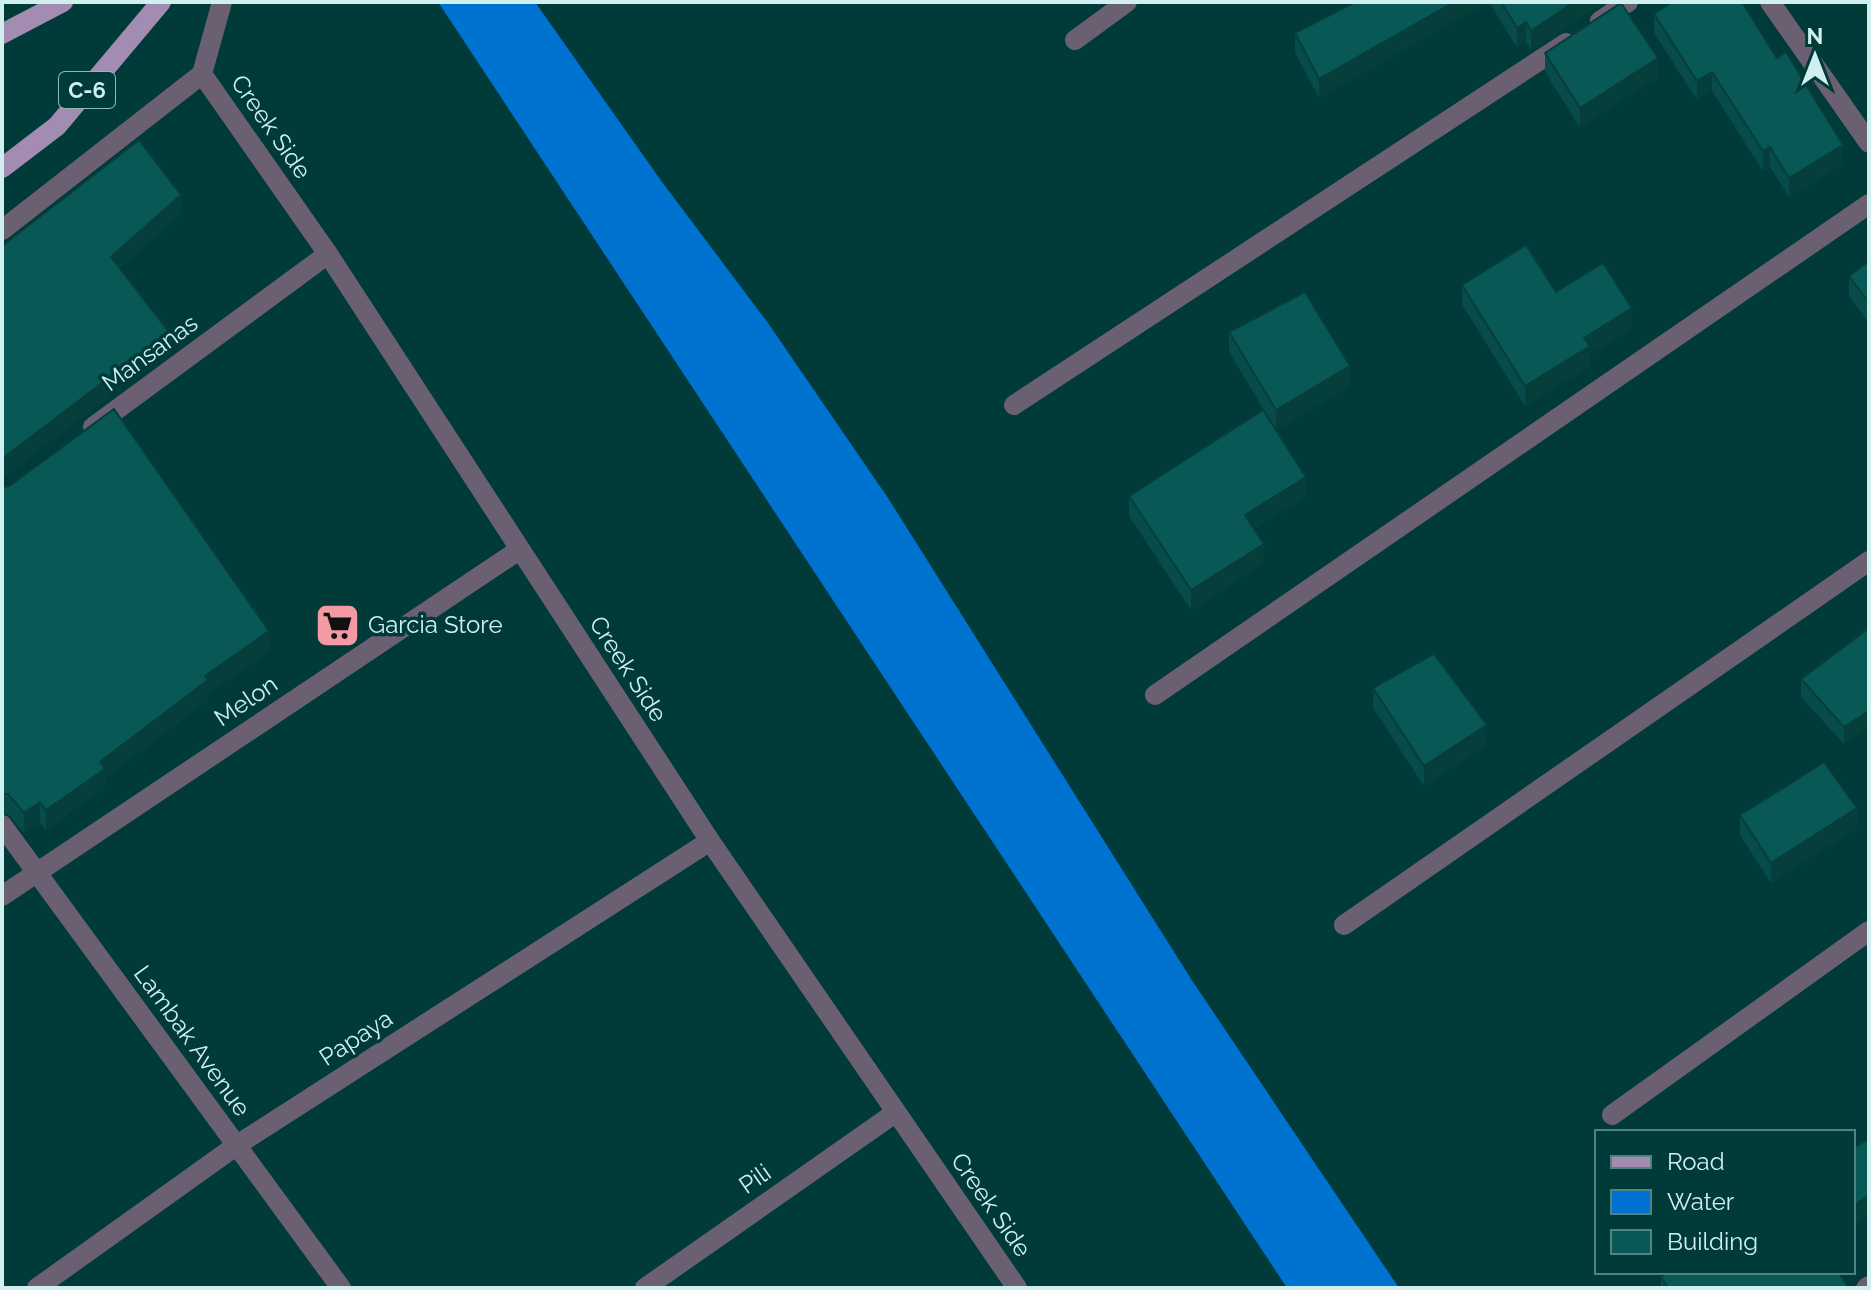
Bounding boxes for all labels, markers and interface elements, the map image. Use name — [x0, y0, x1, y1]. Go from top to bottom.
north arrow — [1775, 16, 1855, 96]
text: N — [1807, 23, 1823, 49]
street label: Creek Side — [225, 69, 318, 184]
road number: C-6 — [59, 72, 115, 108]
street label: Mansanas — [96, 308, 203, 397]
supermarket icon: Garcia Store — [313, 601, 361, 649]
place label: Garcia Store — [368, 610, 503, 639]
street label: Creek Side — [583, 610, 673, 727]
street label: Melon — [209, 669, 283, 732]
street label: Lambak Avenue — [128, 960, 257, 1122]
street label: Papaya — [314, 1003, 398, 1072]
legend — [1595, 1130, 1855, 1274]
street label: Creek Side — [945, 1147, 1038, 1262]
text: Road — [1667, 1147, 1725, 1176]
street label: Pili — [733, 1158, 776, 1200]
text: Water — [1667, 1187, 1735, 1216]
text: Building — [1667, 1227, 1758, 1256]

